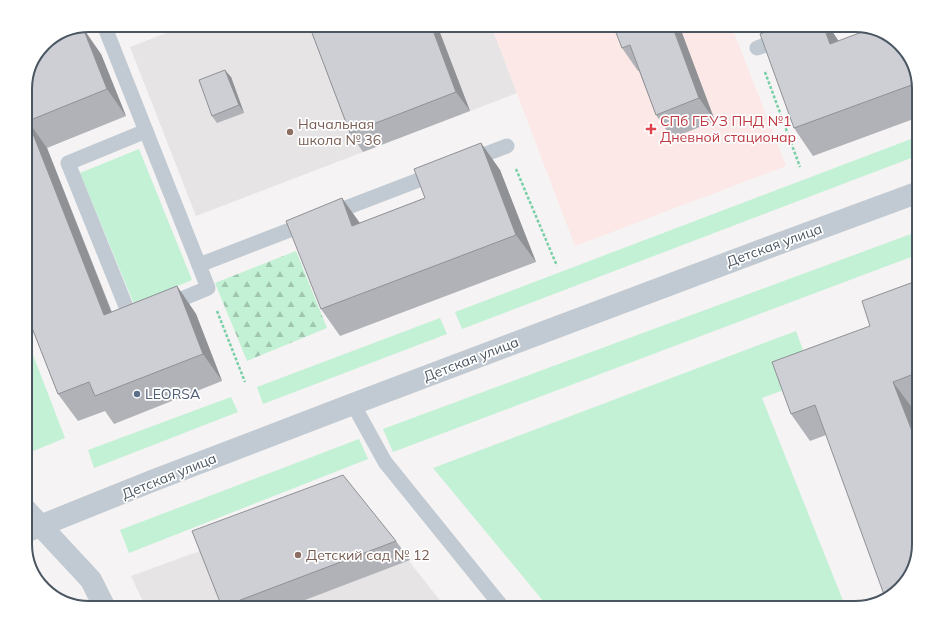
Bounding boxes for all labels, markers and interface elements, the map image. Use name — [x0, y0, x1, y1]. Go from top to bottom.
place label: СПб ГБУЗ ПНД №1 Дневной стационар — [660, 112, 796, 146]
place label: Начальная школа № 36 — [298, 115, 381, 149]
marker: СПб ГБУЗ ПНД №1 Дневной стационар — [645, 123, 657, 135]
marker: Начальная школа № 36 — [285, 127, 295, 137]
street label: Детская улица — [724, 219, 824, 271]
street label: Детская улица — [421, 333, 521, 385]
place label: LEORSA — [145, 385, 201, 403]
marker: LEORSA — [132, 389, 142, 399]
street label: Детская улица — [119, 449, 219, 503]
place label: Детский сад № 12 — [306, 546, 430, 564]
marker: Детский сад № 12 — [293, 550, 303, 560]

